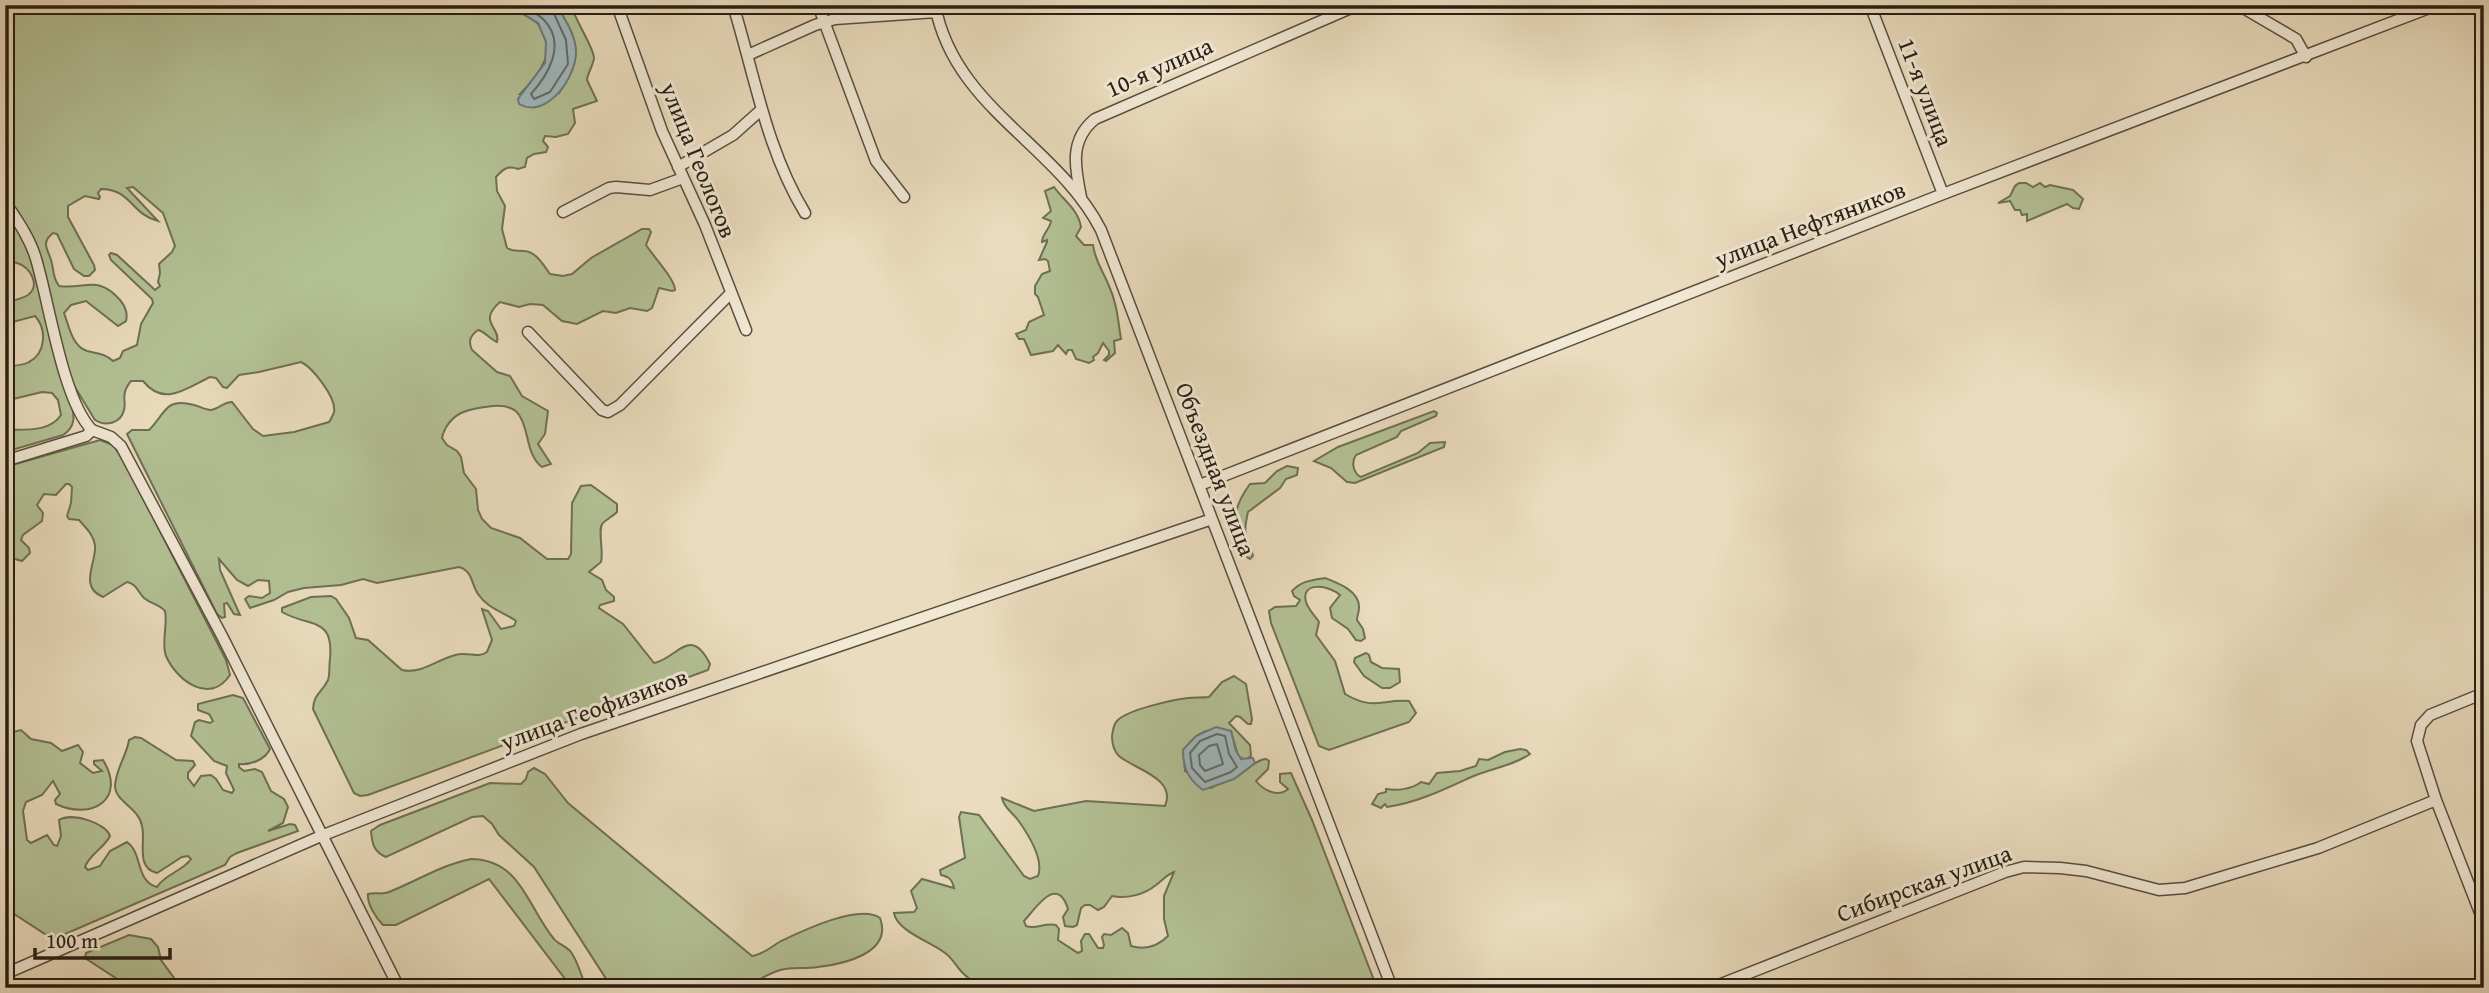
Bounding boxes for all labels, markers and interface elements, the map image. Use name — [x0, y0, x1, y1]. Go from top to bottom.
street label: 10-я улица — [1100, 28, 1219, 106]
street label: 11-я улица — [1889, 33, 1963, 152]
street label: улица Геологов — [652, 76, 746, 243]
street label: улица Нефтяников — [1709, 172, 1910, 277]
street label: Объездная улица — [1167, 377, 1265, 561]
street label: улица Геофизиков — [495, 659, 692, 759]
street label: Сибирская улица — [1832, 835, 2017, 931]
scale bar — [35, 916, 170, 960]
text: 100 m — [46, 925, 98, 956]

